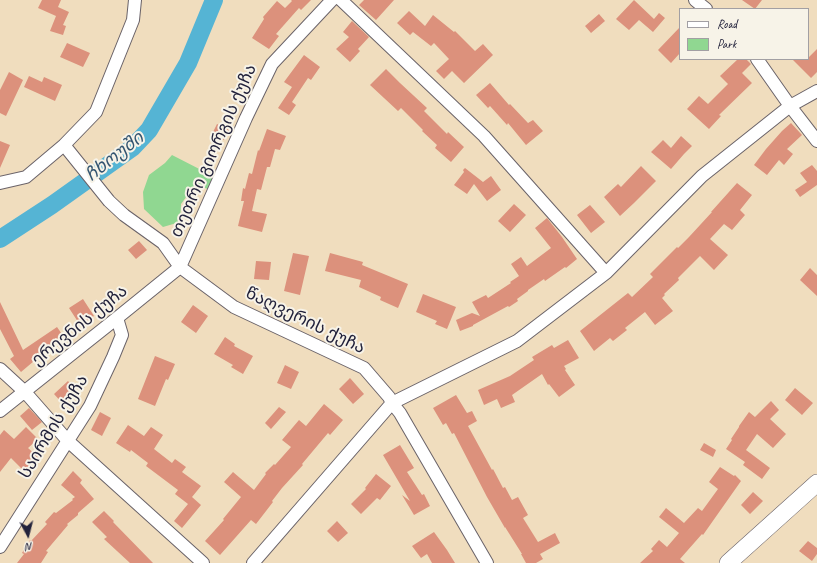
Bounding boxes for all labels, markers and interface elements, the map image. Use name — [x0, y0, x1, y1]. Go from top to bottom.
legend — [679, 8, 809, 60]
text: Road — [717, 16, 737, 32]
text: Park — [717, 36, 736, 52]
street label: თეთრი გიორგის ქუჩა — [167, 61, 261, 241]
water label: ჩხოუში — [82, 128, 148, 186]
street label: ერევნის ქუჩა — [28, 281, 132, 371]
street label: წაღვერის ქუჩა — [242, 283, 368, 359]
street label: საირმის ქუჩა — [15, 372, 93, 482]
north arrow — [8, 515, 48, 555]
text: N — [25, 540, 34, 554]

